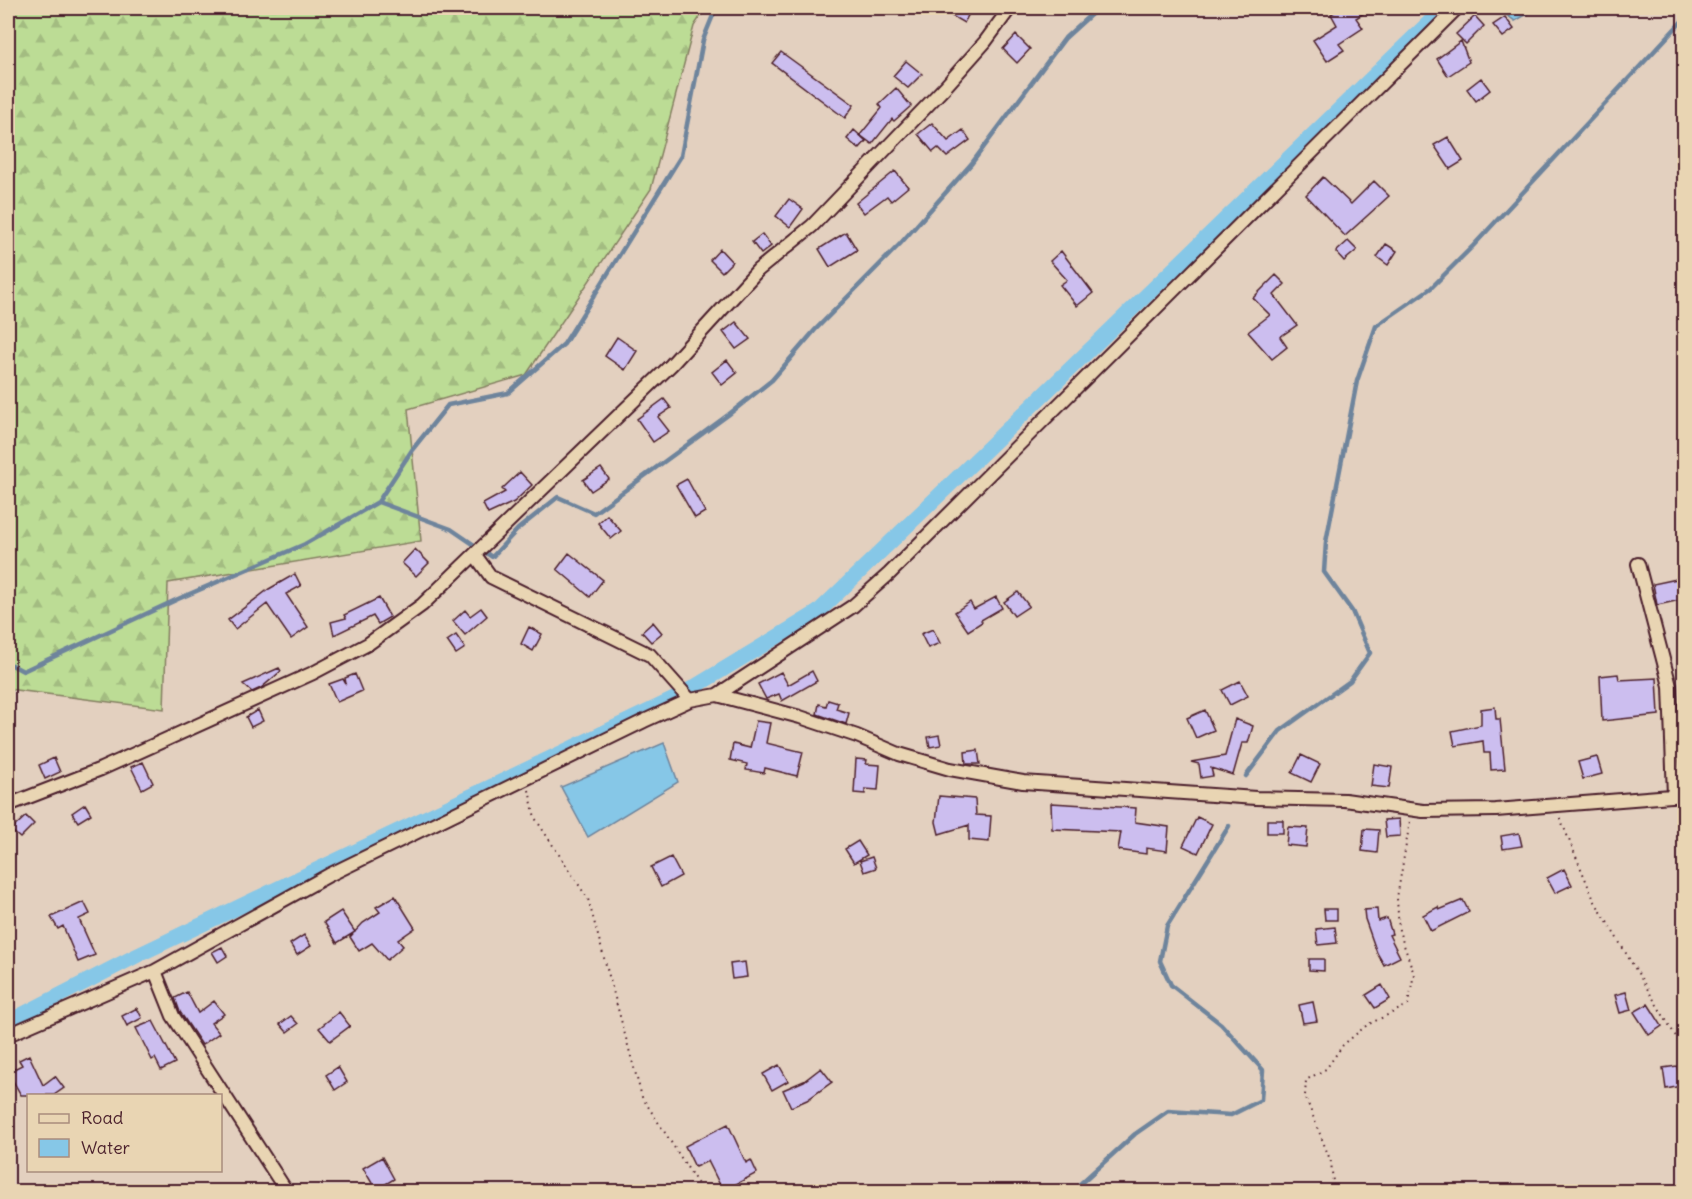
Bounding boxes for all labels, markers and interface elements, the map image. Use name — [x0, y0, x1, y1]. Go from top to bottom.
legend — [27, 1094, 222, 1172]
text: Road — [81, 1106, 124, 1129]
text: Water — [81, 1136, 131, 1159]

